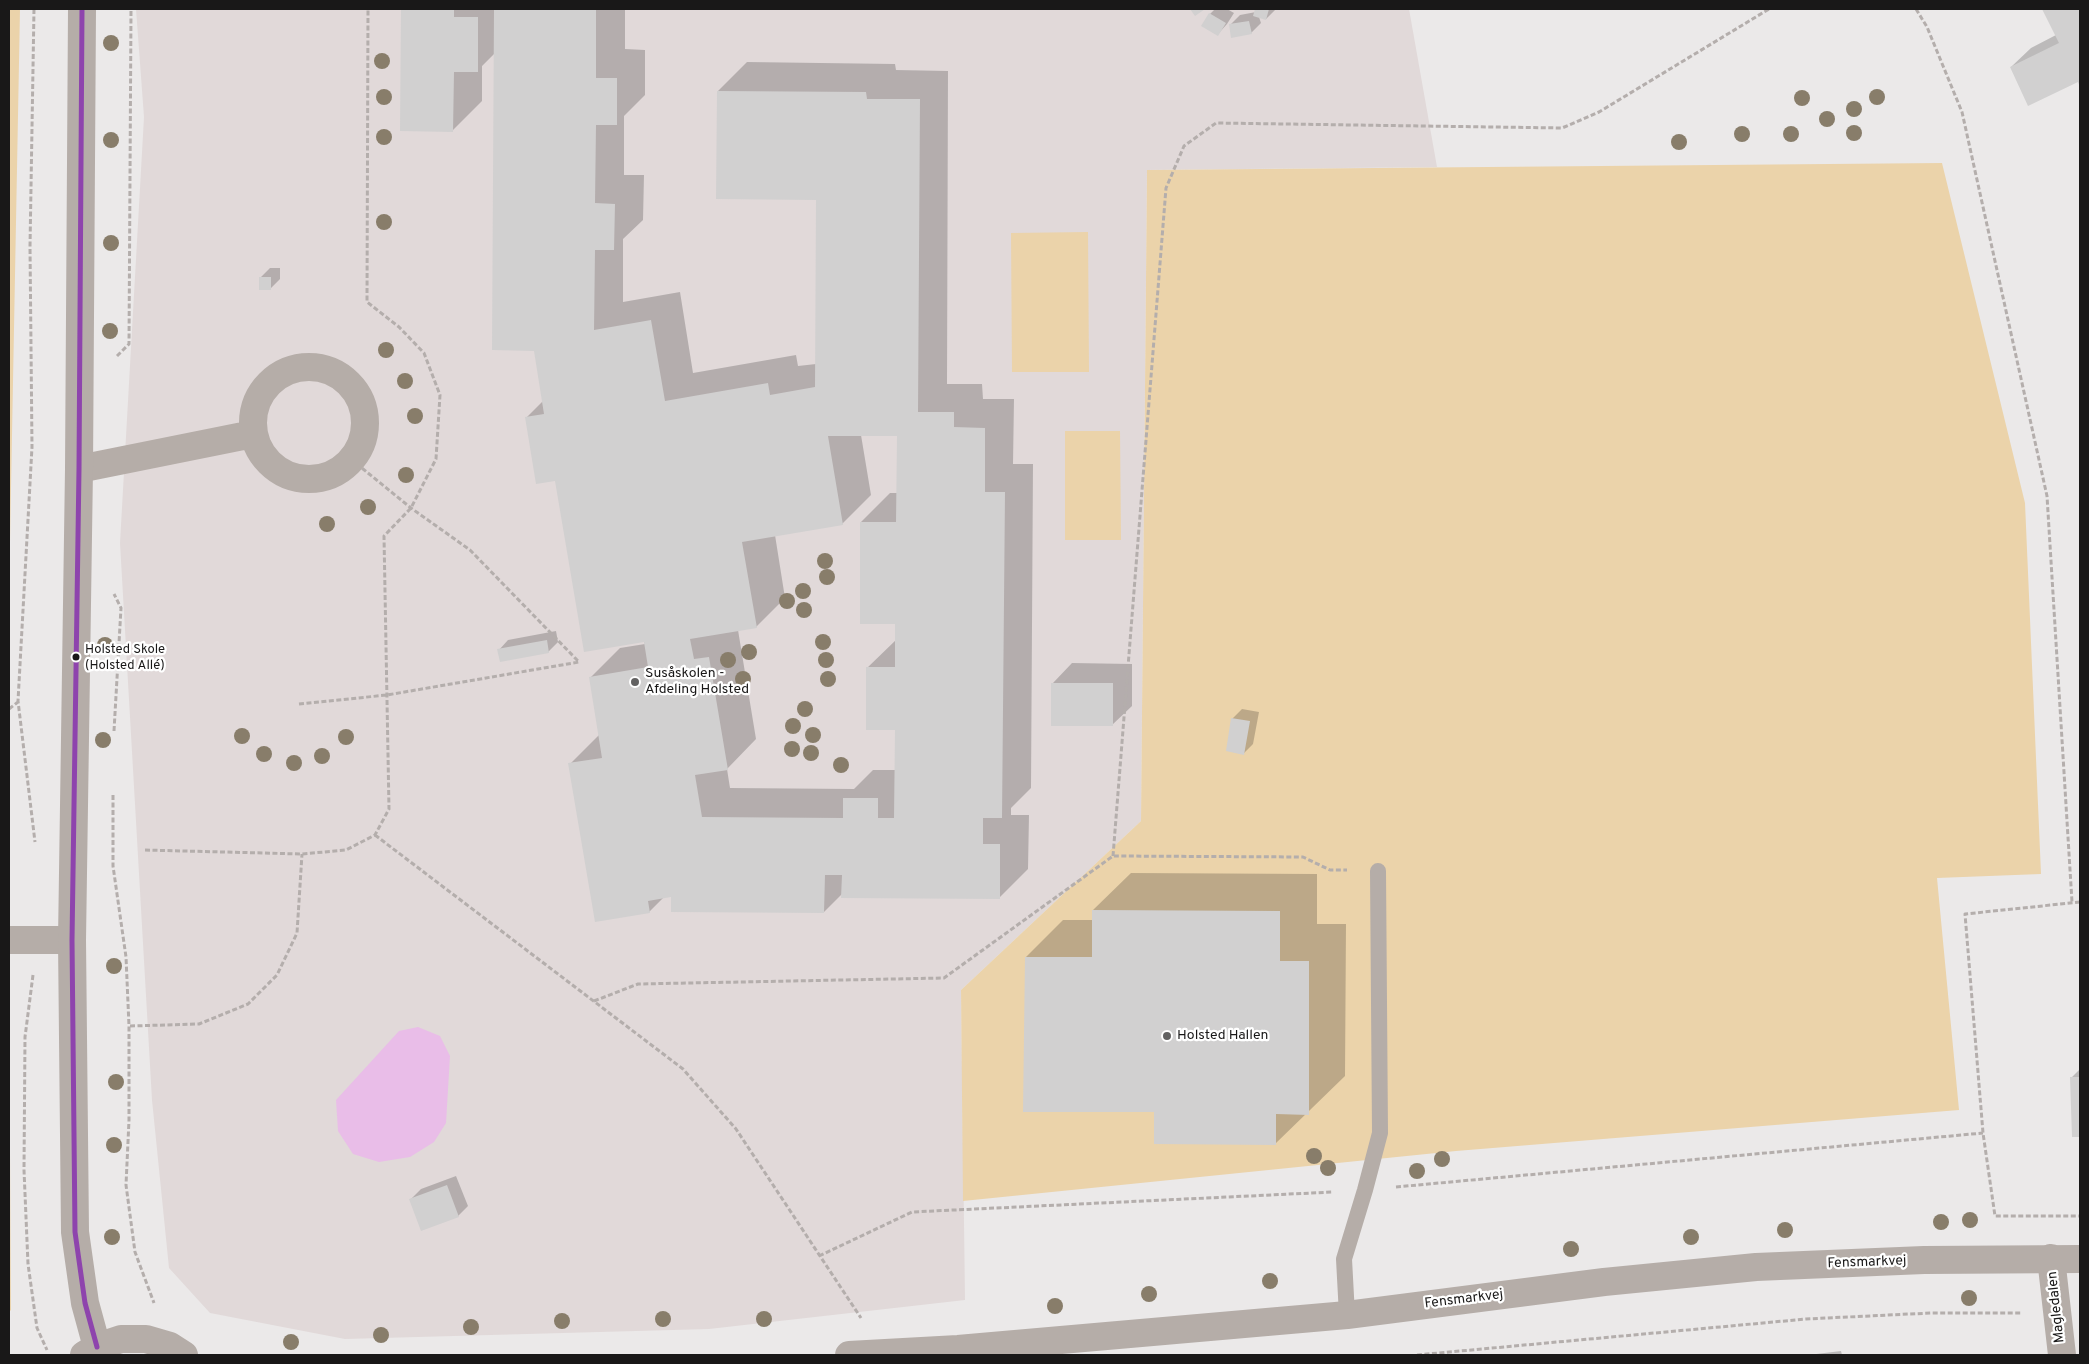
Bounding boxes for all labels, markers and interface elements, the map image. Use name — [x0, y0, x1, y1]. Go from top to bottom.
place label: Holsted Skole (Holsted Allé) — [85, 642, 165, 673]
marker: Holsted Skole (Holsted Allé) — [71, 652, 81, 662]
place label: Susåskolen - Afdeling Holsted — [645, 666, 749, 699]
marker: Susåskolen - Afdeling Holsted — [629, 676, 641, 688]
place label: Holsted Hallen — [1177, 1028, 1268, 1044]
marker: Holsted Hallen — [1161, 1030, 1173, 1042]
street label: Fensmarkvej — [1827, 1253, 1907, 1273]
street label: Magledalen — [2045, 1270, 2069, 1344]
street label: Fensmarkvej — [1424, 1287, 1504, 1313]

